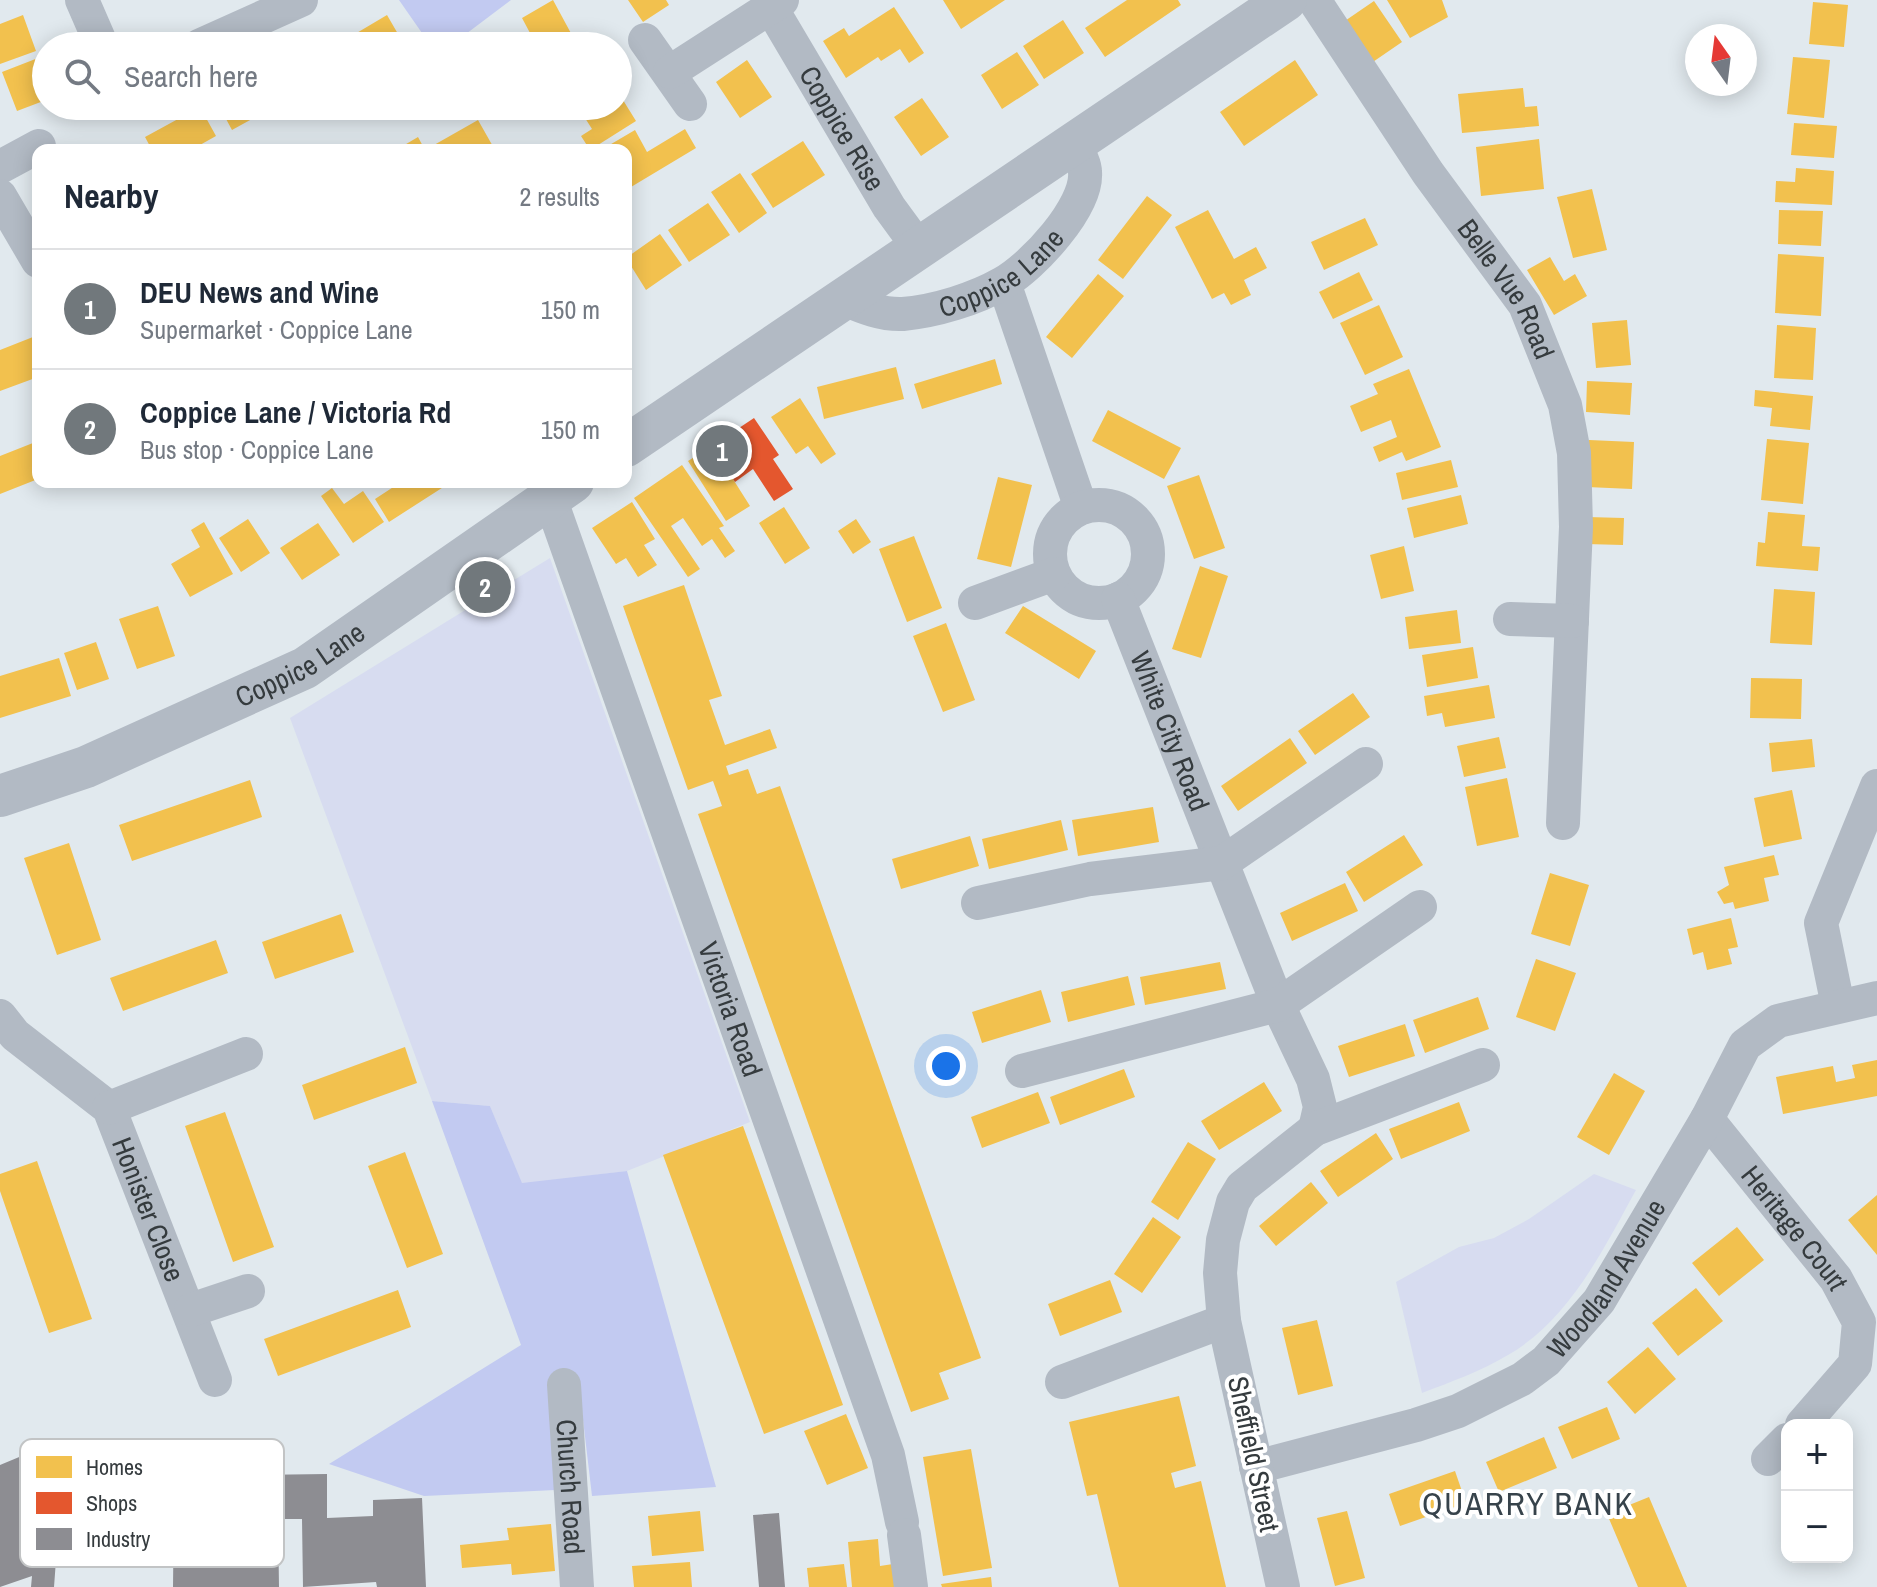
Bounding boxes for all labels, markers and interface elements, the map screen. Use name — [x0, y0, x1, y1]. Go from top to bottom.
north arrow — [1685, 24, 1757, 96]
search box — [32, 32, 632, 120]
icon: search — [60, 54, 104, 98]
text: Search here — [124, 56, 258, 96]
street label: Coppice Rise — [791, 59, 894, 198]
text: Nearby — [64, 173, 159, 219]
text: 2 results — [519, 179, 600, 214]
street label: Belle Vue Road — [1449, 211, 1564, 364]
street label: Coppice Lane — [934, 220, 1072, 326]
text: DEU News and Wine — [140, 272, 379, 312]
text: 1 — [84, 292, 96, 327]
text: 150 m — [541, 292, 600, 327]
text: Supermarket · Coppice Lane — [140, 312, 413, 347]
text: Coppice Lane / Victoria Rd — [140, 392, 451, 432]
text: 2 — [84, 412, 96, 447]
text: 150 m — [541, 412, 600, 447]
pin: 1 — [696, 421, 748, 481]
text: Bus stop · Coppice Lane — [140, 432, 374, 467]
pin: 2 — [459, 557, 511, 617]
street label: Coppice Lane — [229, 613, 372, 716]
street label: White City Road — [1121, 646, 1219, 816]
street label: Victoria Road — [689, 937, 772, 1081]
your location — [926, 1046, 966, 1086]
street label: Honister Close — [103, 1132, 194, 1287]
street label: Heritage Court — [1733, 1157, 1857, 1297]
street label: Woodland Avenue — [1538, 1192, 1674, 1366]
street label: Sheffield Street — [1219, 1373, 1289, 1535]
street label: Church Road — [547, 1418, 594, 1556]
map controls — [1781, 1419, 1853, 1563]
button: + — [1781, 1419, 1853, 1491]
legend — [20, 1439, 284, 1567]
text: Homes — [86, 1452, 143, 1482]
district label: QUARRY BANK — [1422, 1482, 1634, 1525]
text: Shops — [86, 1488, 137, 1518]
button: − — [1781, 1491, 1853, 1563]
text: Industry — [86, 1524, 150, 1554]

